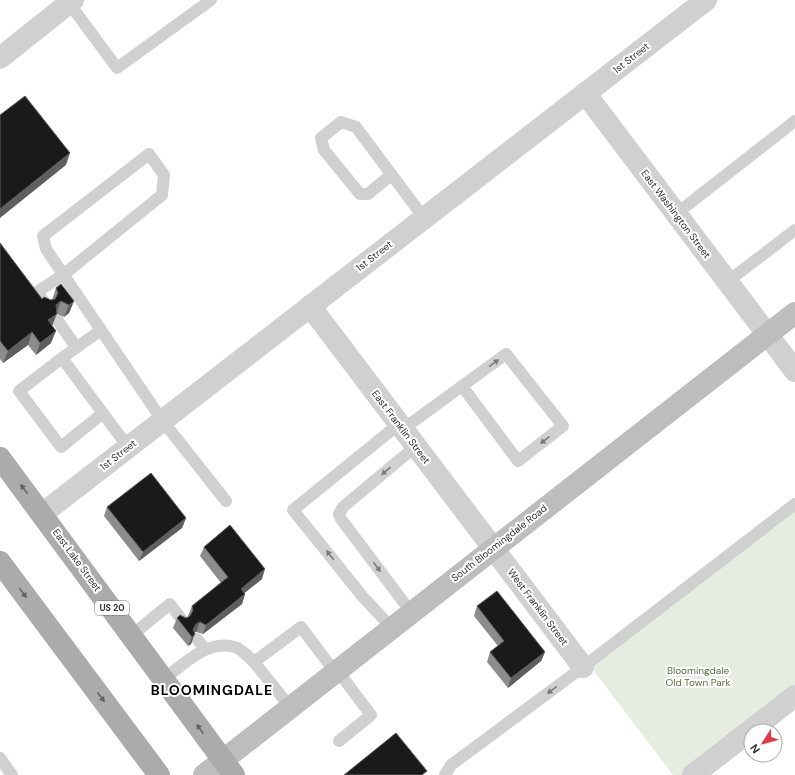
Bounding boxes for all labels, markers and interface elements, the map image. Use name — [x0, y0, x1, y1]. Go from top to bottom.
street label: 1st Street — [610, 40, 652, 76]
street label: East Washington Street — [638, 167, 714, 261]
street label: 1st Street — [353, 238, 395, 274]
one-way arrow — [488, 359, 499, 367]
street label: East Franklin Street — [369, 387, 433, 467]
one-way arrow — [539, 436, 550, 445]
street label: 1st Street — [97, 437, 139, 473]
one-way arrow — [381, 467, 391, 476]
one-way arrow — [19, 483, 28, 494]
street label: South Bloomingdale Road — [449, 502, 549, 584]
street label: East Lake Street — [50, 526, 104, 594]
one-way arrow — [325, 549, 334, 560]
one-way arrow — [373, 562, 381, 573]
street label: West Franklin Street — [505, 566, 571, 648]
one-way arrow — [19, 588, 27, 598]
road number: US 20 — [95, 601, 129, 615]
park label: Bloomingdale Old Town Park — [665, 664, 731, 689]
district label: BLOOMINGDALE — [151, 681, 273, 699]
one-way arrow — [547, 686, 558, 694]
one-way arrow — [97, 692, 105, 703]
north arrow — [743, 723, 783, 763]
one-way arrow — [196, 724, 204, 734]
text: N — [747, 742, 763, 756]

